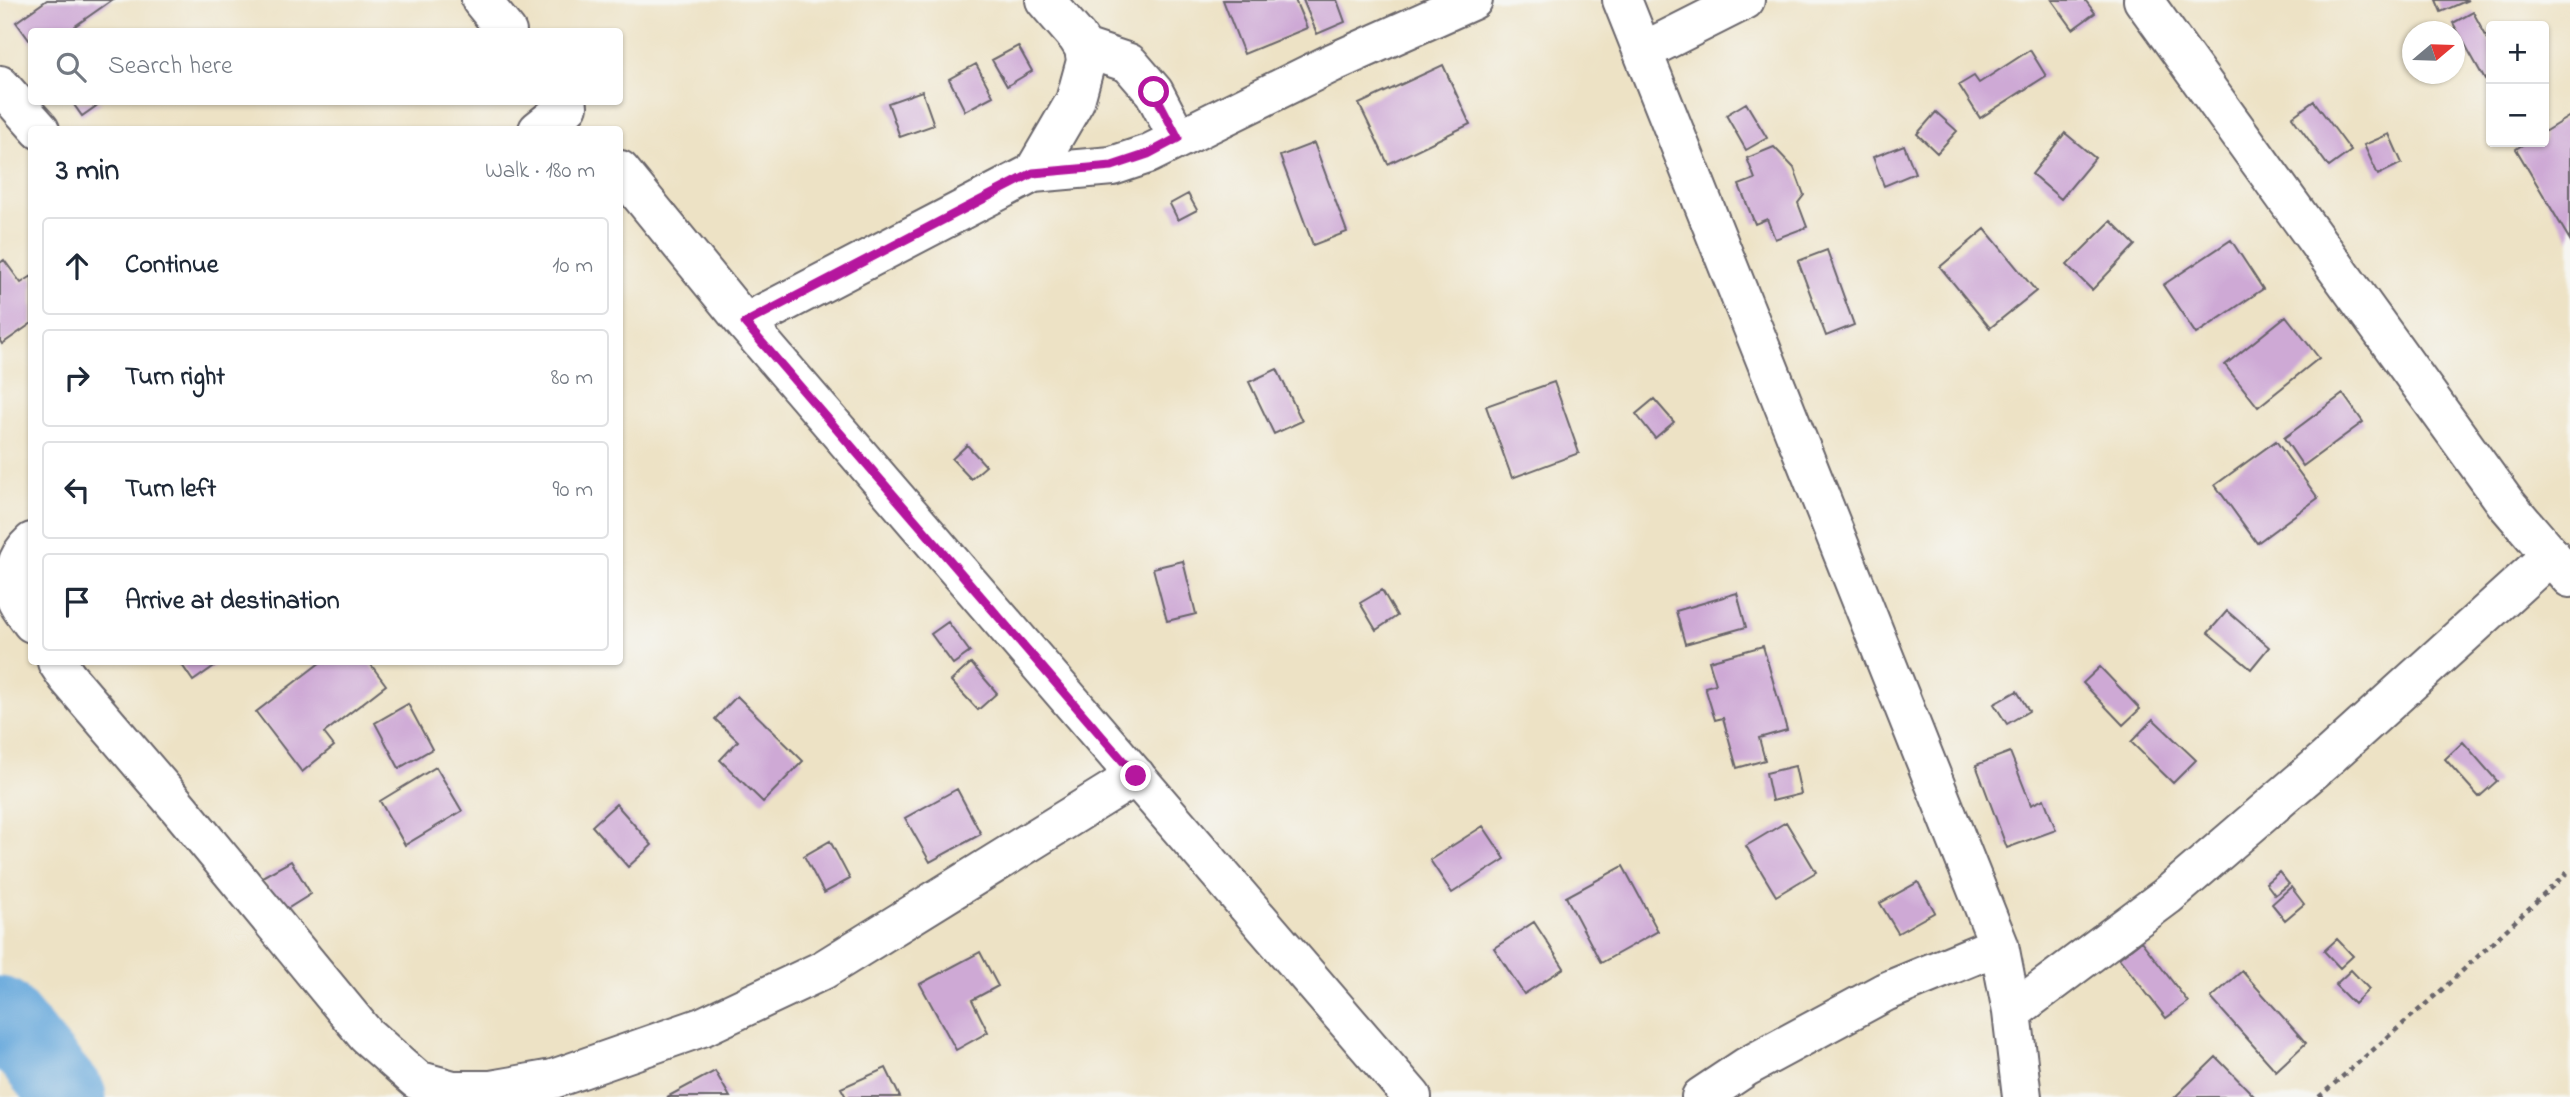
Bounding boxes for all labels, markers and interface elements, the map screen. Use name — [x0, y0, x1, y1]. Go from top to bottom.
north arrow — [2402, 21, 2465, 84]
map controls — [2486, 21, 2549, 147]
button: + — [2486, 21, 2549, 84]
search box — [28, 28, 623, 105]
icon: search — [52, 48, 90, 86]
text: Search here — [108, 48, 233, 86]
route start — [1138, 76, 1169, 107]
button: − — [2486, 84, 2549, 147]
text: 3 min — [56, 150, 119, 194]
text: Walk · 180 m — [485, 155, 595, 188]
icon: ahead — [58, 247, 96, 285]
text: Continue — [125, 247, 218, 285]
text: 10 m — [552, 250, 593, 283]
icon: right — [58, 359, 96, 397]
text: Turn right — [125, 359, 225, 397]
text: 80 m — [551, 362, 593, 395]
icon: left — [58, 471, 96, 509]
text: Turn left — [125, 471, 216, 509]
text: 90 m — [553, 474, 593, 507]
icon: arrive — [58, 583, 96, 621]
text: Arrive at destination — [125, 583, 340, 621]
route end — [1120, 760, 1151, 791]

